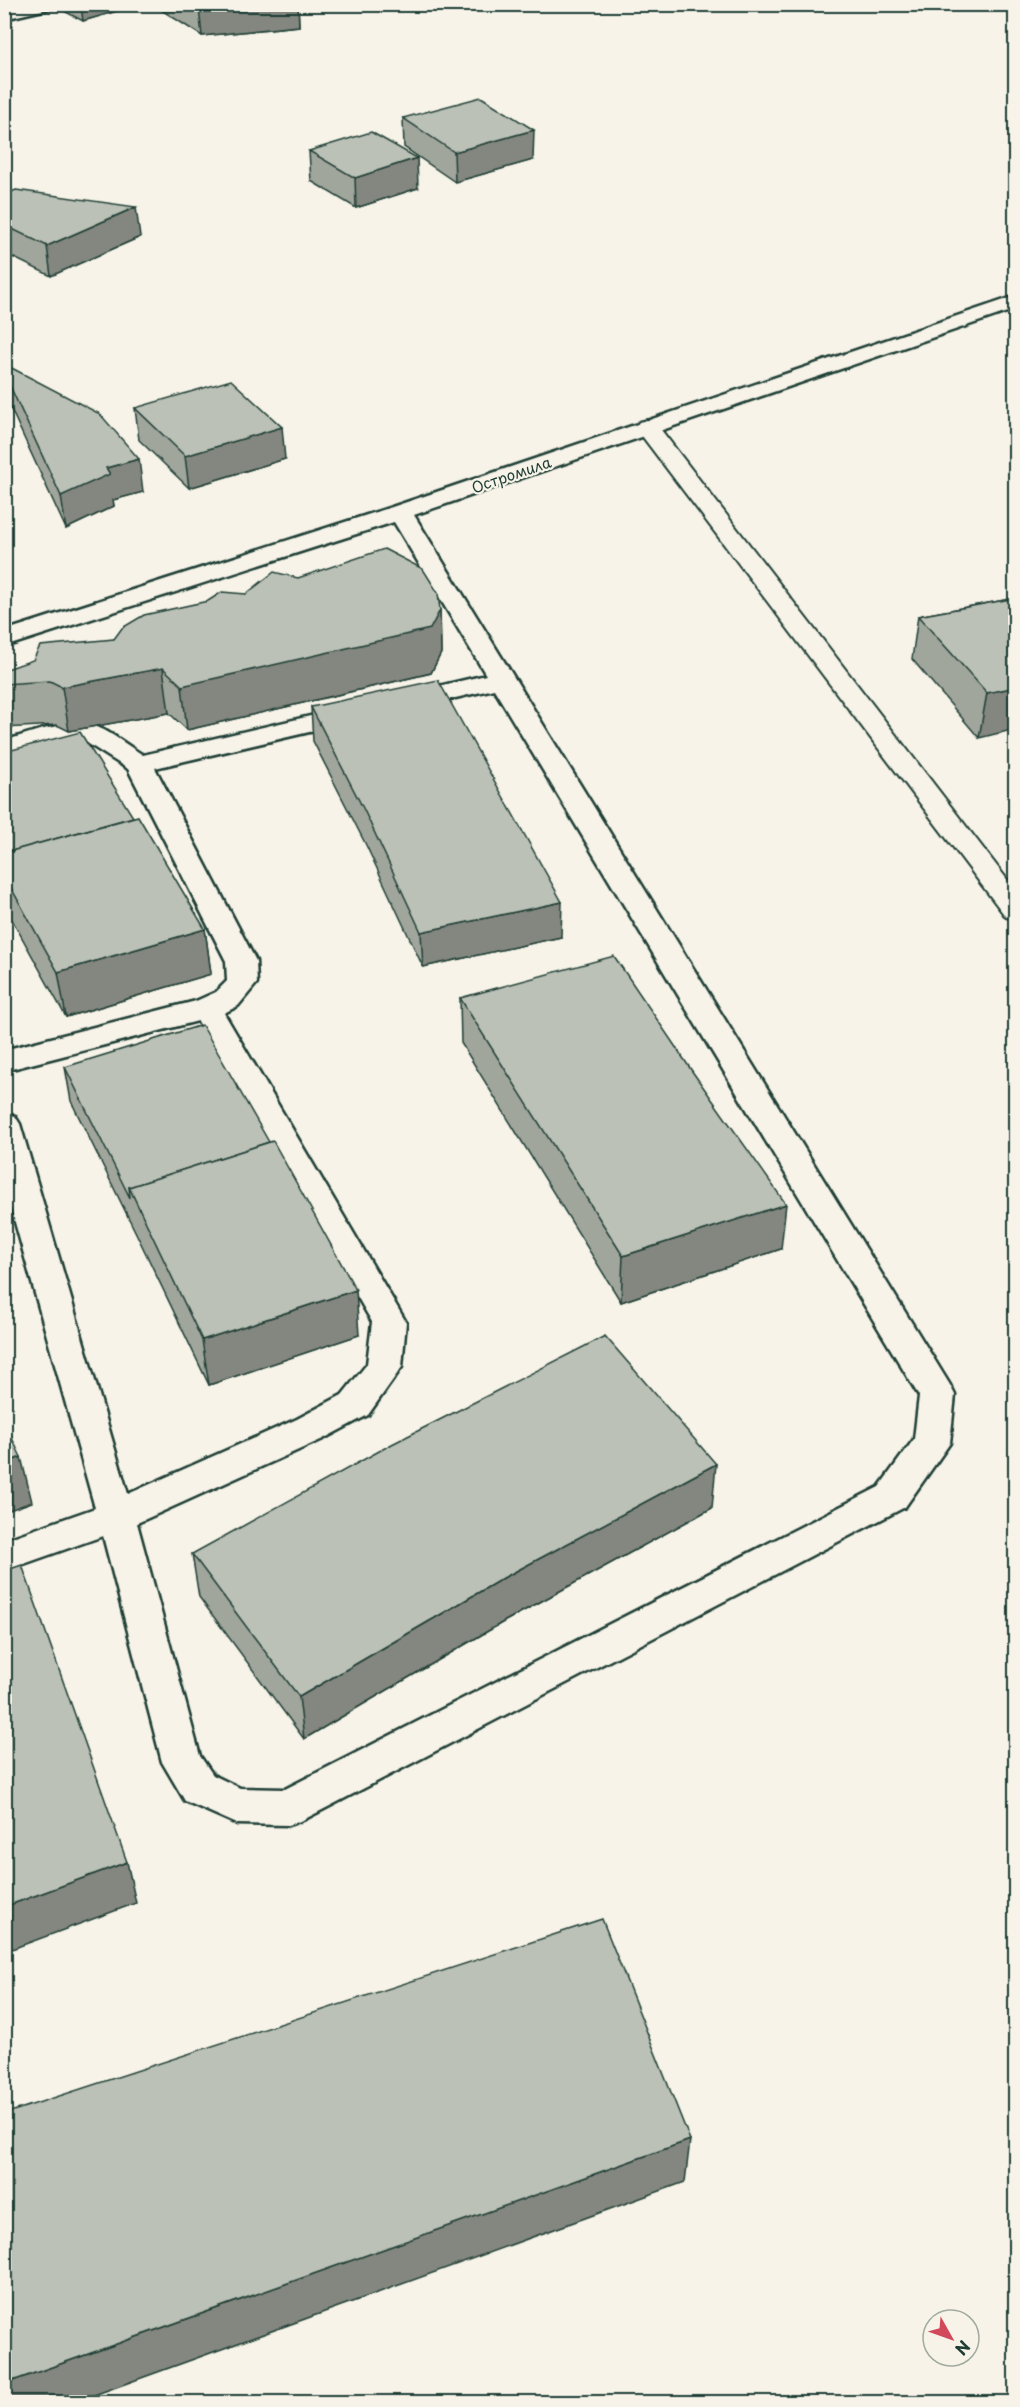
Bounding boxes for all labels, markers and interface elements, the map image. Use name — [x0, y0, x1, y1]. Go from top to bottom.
street label: Остромила — [468, 449, 554, 498]
north arrow — [921, 2308, 981, 2368]
text: N — [950, 2336, 977, 2361]

